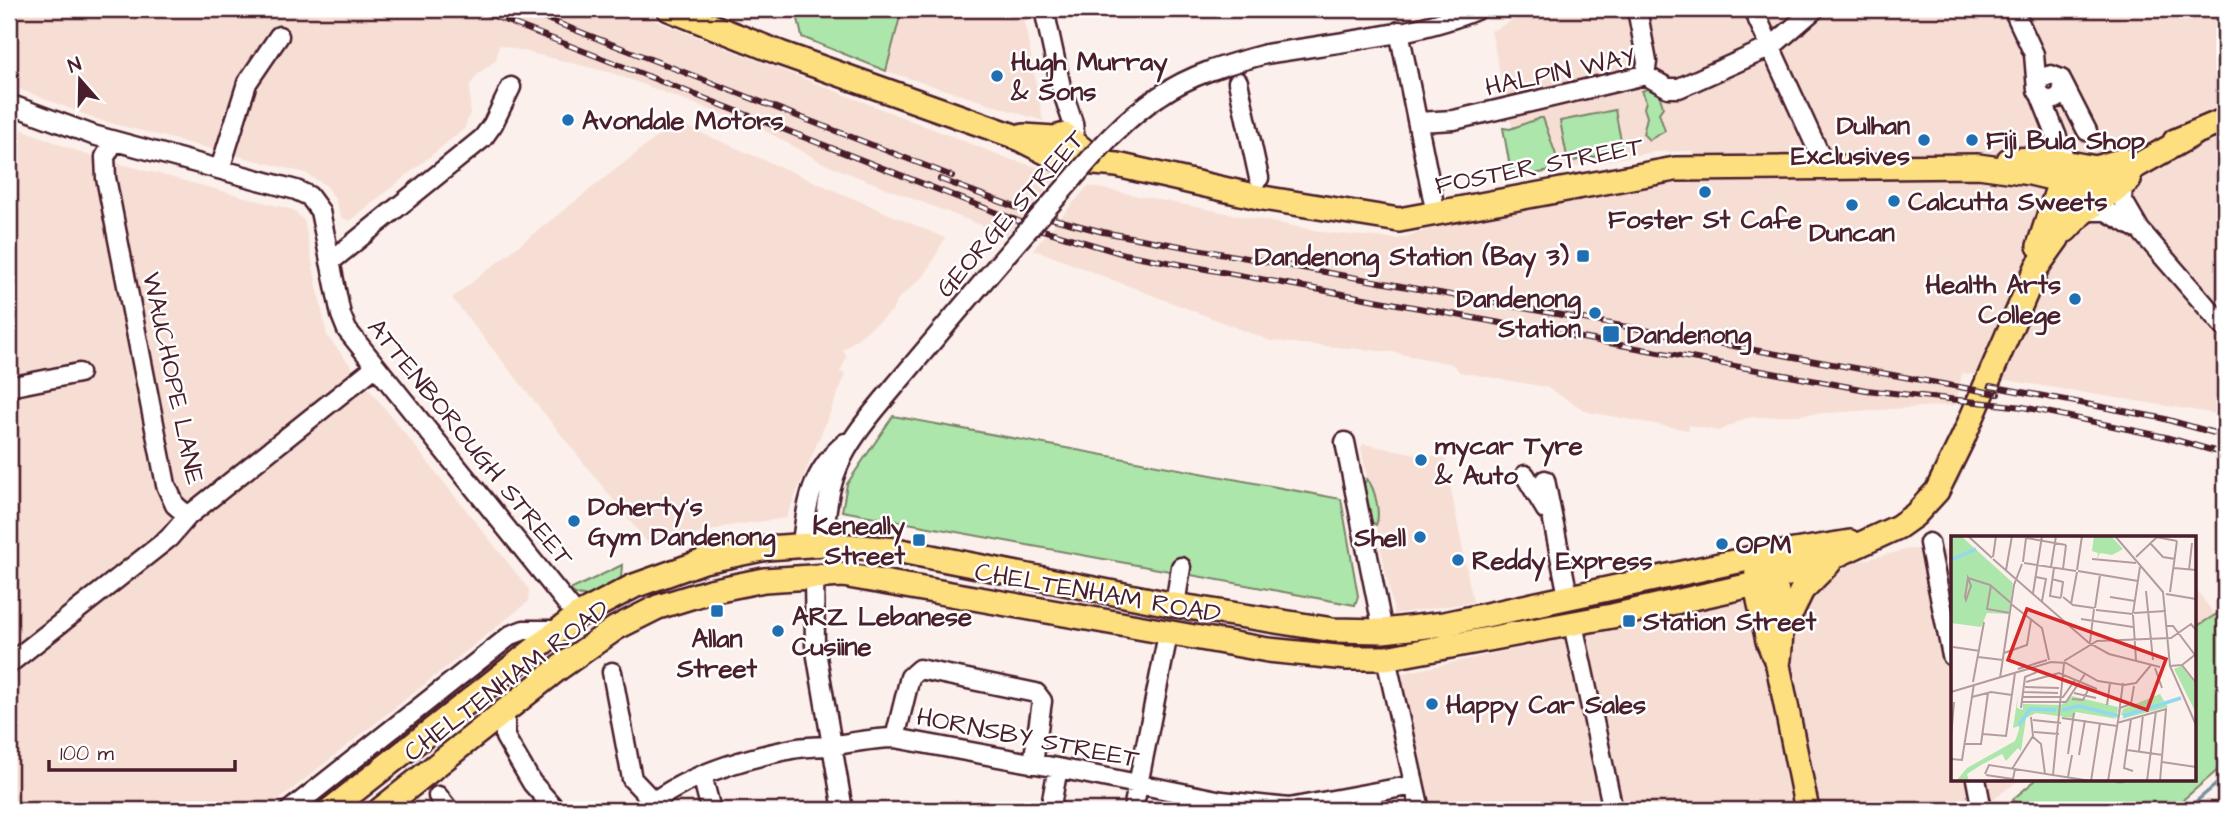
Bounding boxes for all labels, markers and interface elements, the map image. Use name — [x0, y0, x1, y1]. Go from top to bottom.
street label: HALPIN WAY — [1482, 38, 1639, 105]
place label: Hugh Murray & Sons — [1010, 44, 1168, 110]
north arrow — [46, 46, 116, 116]
text: N — [64, 51, 85, 80]
marker: Hugh Murray & Sons — [989, 68, 1005, 84]
place label: Avondale Motors — [582, 103, 784, 139]
place label: Dulhan Exclusives — [1791, 108, 1910, 174]
marker: Avondale Motors — [560, 112, 576, 128]
street label: GEORGE STREET — [928, 121, 1094, 305]
place label: Fiji Bula Shop — [1986, 123, 2146, 159]
street label: FOSTER STREET — [1432, 128, 1647, 204]
marker: Dulhan Exclusives — [1916, 132, 1932, 148]
marker: Fiji Bula Shop — [1964, 132, 1980, 148]
marker: Foster St Cafe — [1697, 184, 1713, 200]
place label: Calcutta Sweets — [1908, 184, 2107, 220]
marker: Calcutta Sweets — [1886, 193, 1902, 209]
marker: Duncan — [1844, 197, 1860, 213]
place label: Foster St Cafe — [1608, 202, 1802, 238]
place label: Duncan — [1809, 215, 1895, 251]
place label: Dandenong Station (Bay 3) — [1255, 239, 1569, 278]
marker: Dandenong Station (Bay 3) — [1575, 248, 1591, 264]
place label: Health Arts College — [1926, 267, 2061, 336]
street label: WAUCHOPE LANE — [133, 269, 213, 488]
place label: Dandenong Station — [1456, 281, 1582, 347]
marker: Health Arts College — [2067, 291, 2083, 307]
marker: Dandenong Station — [1587, 305, 1603, 321]
street label: ATTENBOROUGH STREET — [359, 311, 582, 575]
place label: Dandenong — [1627, 317, 1752, 356]
marker: Dandenong — [1601, 324, 1621, 344]
place label: mycar Tyre & Auto — [1434, 428, 1583, 494]
marker: mycar Tyre & Auto — [1413, 452, 1429, 468]
place label: Doherty's Gym Dandenong — [588, 489, 776, 558]
place label: Keneally Street — [812, 508, 906, 574]
marker: Doherty's Gym Dandenong — [566, 513, 582, 529]
place label: Shell — [1353, 520, 1406, 556]
place label: OPM — [1736, 527, 1792, 563]
marker: Shell — [1412, 529, 1428, 545]
marker: Keneally Street — [911, 532, 927, 548]
marker: OPM — [1714, 536, 1730, 552]
inset map — [1951, 536, 2196, 780]
place label: Reddy Express — [1472, 543, 1653, 582]
marker: Reddy Express — [1450, 552, 1466, 568]
street label: CHELTENHAM ROAD — [972, 554, 1224, 632]
street label: CHELTENHAM ROAD — [396, 591, 617, 770]
place label: ARZ Lebanese Cusiine — [792, 599, 972, 665]
marker: Allan Street — [709, 603, 725, 619]
place label: Station Street — [1642, 604, 1817, 640]
marker: Station Street — [1621, 613, 1637, 629]
place label: Allan Street — [676, 621, 758, 687]
marker: ARZ Lebanese Cusiine — [770, 623, 786, 639]
place label: Happy Car Sales — [1446, 687, 1646, 726]
marker: Happy Car Sales — [1424, 696, 1440, 712]
street label: HORNSBY STREET — [913, 699, 1143, 777]
scale bar — [49, 728, 234, 772]
text: 100 m — [60, 739, 115, 768]

